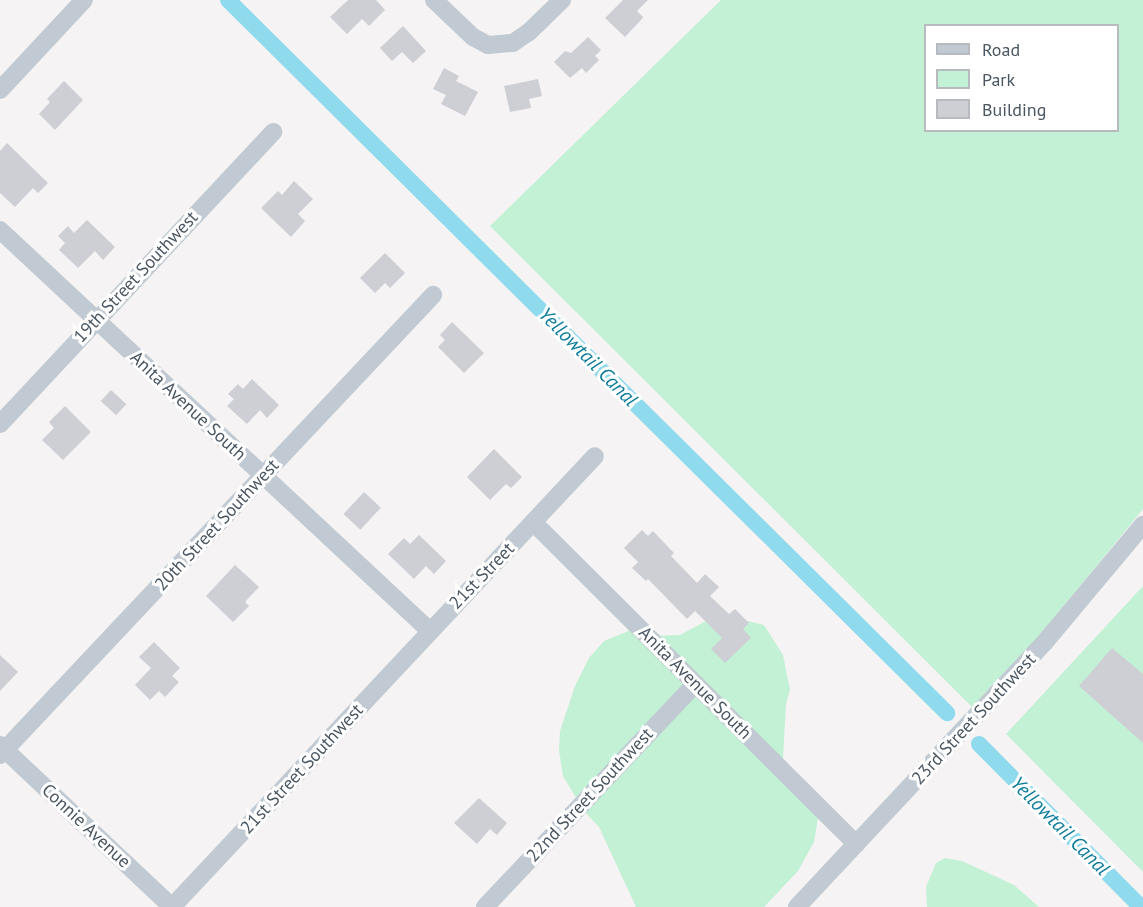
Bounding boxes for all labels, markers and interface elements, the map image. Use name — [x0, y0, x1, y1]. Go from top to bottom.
legend — [924, 24, 1119, 132]
text: Road — [982, 38, 1020, 61]
text: Park — [982, 68, 1015, 91]
text: Building — [982, 98, 1046, 121]
street label: 19th Street Southwest — [69, 207, 203, 347]
water label: Yellowtail Canal — [533, 302, 643, 412]
street label: Anita Avenue South — [125, 347, 251, 465]
street label: 20th Street Southwest — [150, 455, 284, 595]
street label: 21st Street — [445, 538, 519, 614]
street label: Anita Avenue South — [634, 622, 756, 744]
street label: 23rd Street Southwest — [908, 649, 1040, 789]
street label: 21st Street Southwest — [236, 700, 368, 838]
street label: 22nd Street Southwest — [522, 723, 658, 867]
water label: Yellowtail Canal — [1005, 771, 1115, 881]
street label: Connie Avenue — [37, 779, 135, 873]

